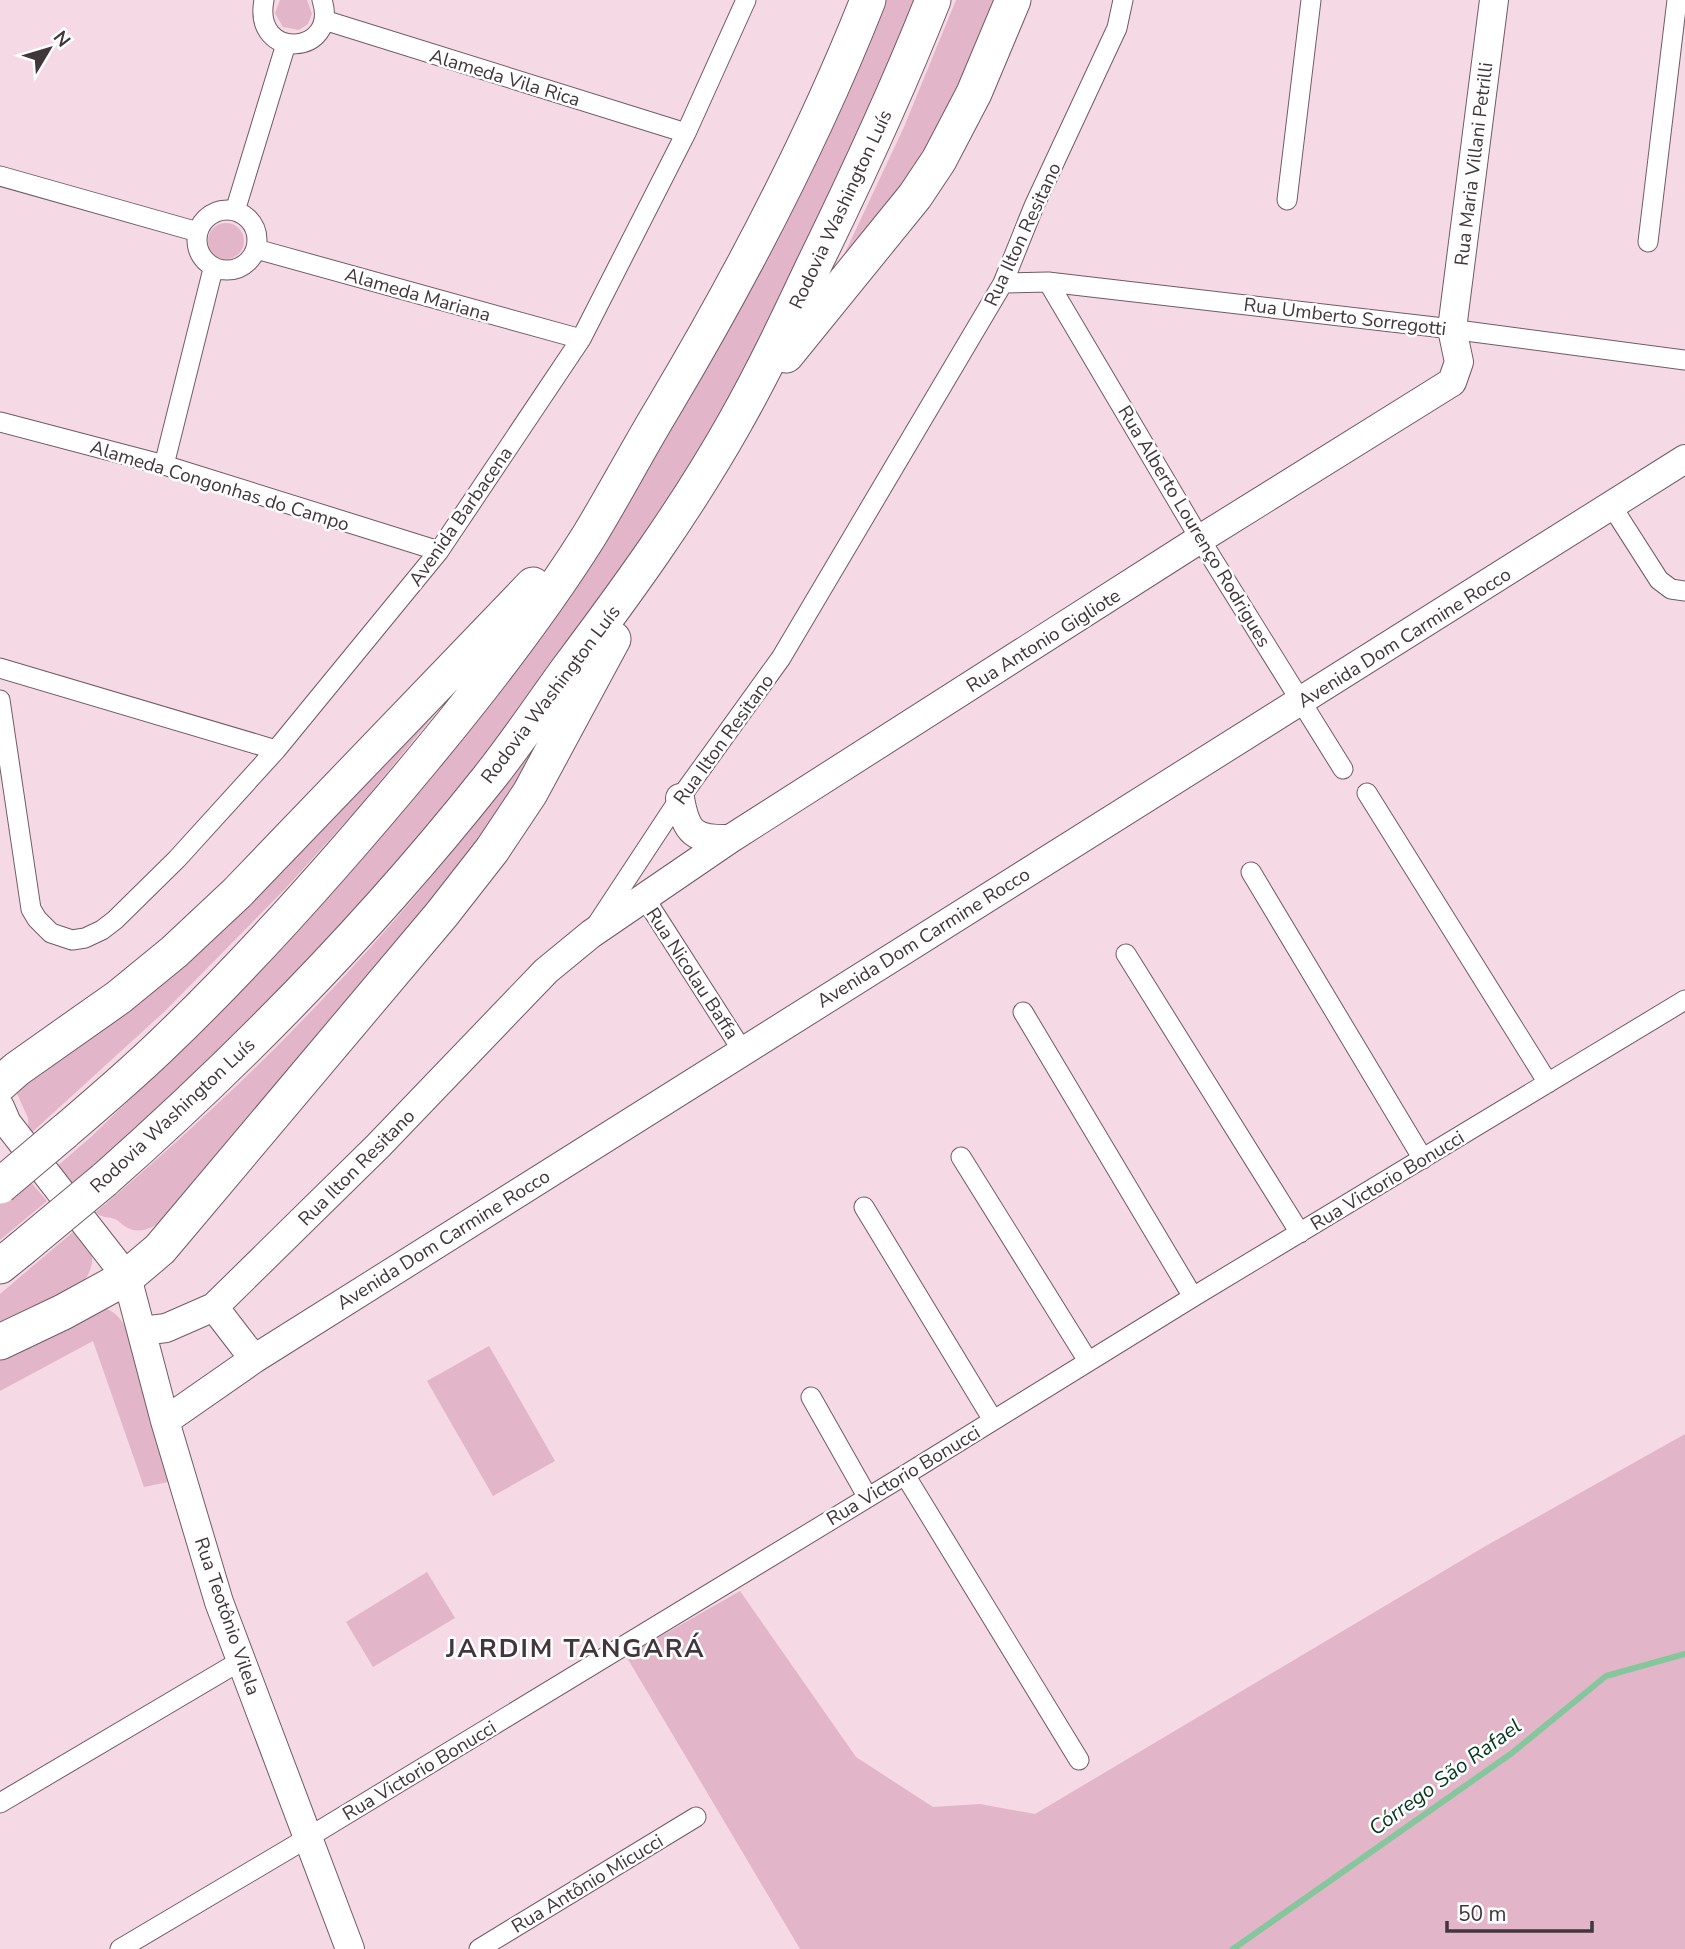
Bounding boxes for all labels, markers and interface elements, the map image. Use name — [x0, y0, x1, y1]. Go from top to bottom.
north arrow — [14, 14, 84, 84]
text: N — [47, 26, 76, 53]
street label: Alameda Vila Rica — [426, 43, 583, 113]
street label: Rua Maria Villani Petrilli — [1449, 61, 1499, 267]
street label: Rodovia Washington Luís — [783, 106, 899, 313]
street label: Rua Ilton Resitano — [978, 158, 1068, 310]
street label: Alameda Mariana — [342, 262, 494, 328]
street label: Rua Umberto Sorregotti — [1242, 292, 1448, 342]
street label: Rua Alberto Lourenço Rodrigues — [1111, 401, 1277, 652]
street label: Alameda Congonhas do Campo — [87, 434, 353, 538]
street label: Avenida Barbacena — [403, 442, 519, 592]
street label: Avenida Dom Carmine Rocco — [1293, 561, 1516, 714]
street label: Rua Antonio Gigliote — [961, 583, 1126, 699]
street label: Rodovia Washington Luís — [475, 600, 626, 789]
street label: Rua Ilton Resitano — [668, 669, 780, 810]
street label: Avenida Dom Carmine Rocco — [812, 861, 1035, 1014]
street label: Rua Nicolau Baffa — [640, 903, 745, 1045]
street label: Rodovia Washington Luís — [84, 1032, 261, 1199]
street label: Rua Ilton Resitano — [292, 1103, 421, 1232]
street label: Rua Victorio Bonucci — [1306, 1125, 1469, 1237]
street label: Avenida Dom Carmine Rocco — [332, 1163, 555, 1316]
street label: Rua Victorio Bonucci — [822, 1420, 985, 1532]
street label: Rua Teotônio Vilela — [188, 1534, 266, 1699]
district label: JARDIM TANGARÁ — [445, 1631, 706, 1666]
water label: Córrego São Rafael — [1363, 1712, 1527, 1842]
street label: Rua Victorio Bonucci — [338, 1715, 501, 1827]
street label: Rua Antônio Micucci — [507, 1828, 668, 1939]
scale bar — [1447, 1890, 1592, 1934]
text: 50 m — [1458, 1900, 1507, 1928]

